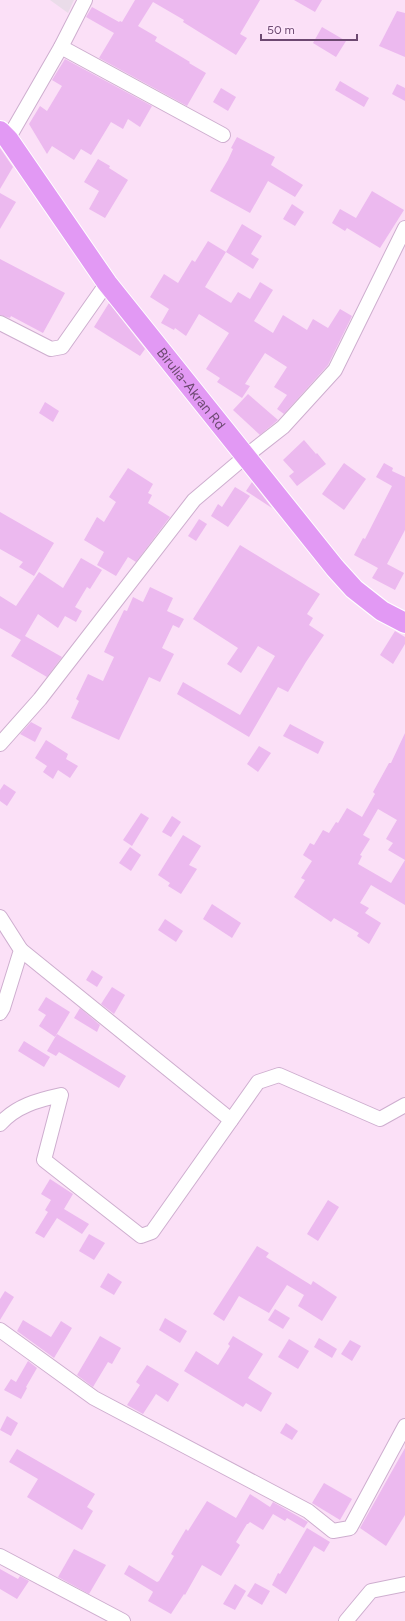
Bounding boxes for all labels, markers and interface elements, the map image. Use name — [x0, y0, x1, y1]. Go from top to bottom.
scale bar — [261, 16, 357, 42]
text: 50 m — [267, 23, 295, 37]
street label: Birulia-Akran Rd — [153, 344, 229, 433]

